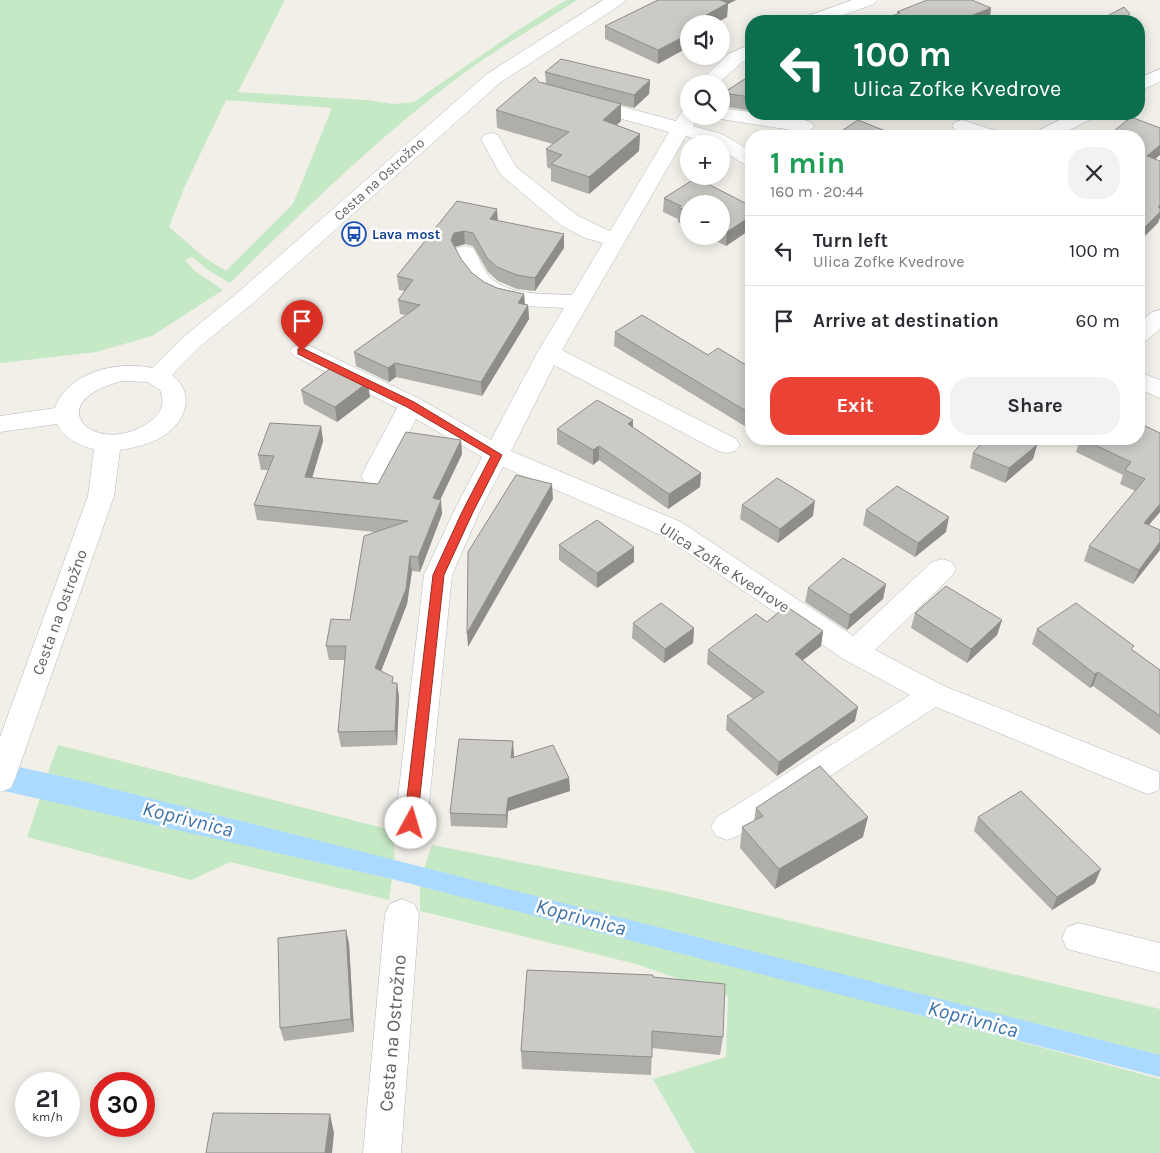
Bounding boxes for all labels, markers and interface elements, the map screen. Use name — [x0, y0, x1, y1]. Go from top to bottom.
map controls — [680, 15, 730, 245]
button: sound — [680, 15, 730, 65]
text: 100 m — [853, 34, 952, 75]
icon: left — [770, 35, 835, 100]
button: search — [680, 75, 730, 125]
text: Ulica Zofke Kvedrove — [853, 76, 1061, 102]
street label: Cesta na Ostrožno — [331, 134, 428, 225]
button: + — [680, 135, 730, 185]
text: 1 min — [770, 145, 845, 181]
button: close — [1068, 147, 1120, 199]
text: 160 m · 20:44 — [770, 182, 864, 201]
button: − — [680, 195, 730, 245]
bus stop icon: Lava most — [341, 221, 367, 247]
place label: Lava most — [372, 226, 441, 243]
text: Turn left — [813, 230, 888, 252]
icon: left — [770, 237, 798, 265]
text: 100 m — [1069, 240, 1120, 262]
text: Ulica Zofke Kvedrove — [813, 252, 965, 271]
pin — [281, 300, 323, 351]
icon: arrive — [288, 307, 316, 335]
icon: arrive — [770, 307, 798, 335]
text: Arrive at destination — [813, 310, 999, 332]
text: 60 m — [1076, 310, 1120, 332]
button: Exit — [770, 377, 940, 435]
button: Share — [950, 377, 1120, 435]
street label: Ulica Zofke Kvedrove — [656, 518, 793, 617]
street label: Cesta na Ostrožno — [28, 547, 91, 678]
water label: Koprivnica — [140, 796, 236, 842]
position arrow — [384, 796, 436, 848]
water label: Koprivnica — [533, 893, 629, 941]
street label: Cesta na Ostrožno — [375, 954, 411, 1112]
water label: Koprivnica — [925, 995, 1021, 1043]
speed limit sign: 30 — [90, 1072, 155, 1137]
text: 21 — [35, 1084, 60, 1113]
text: km/h — [32, 1110, 63, 1124]

